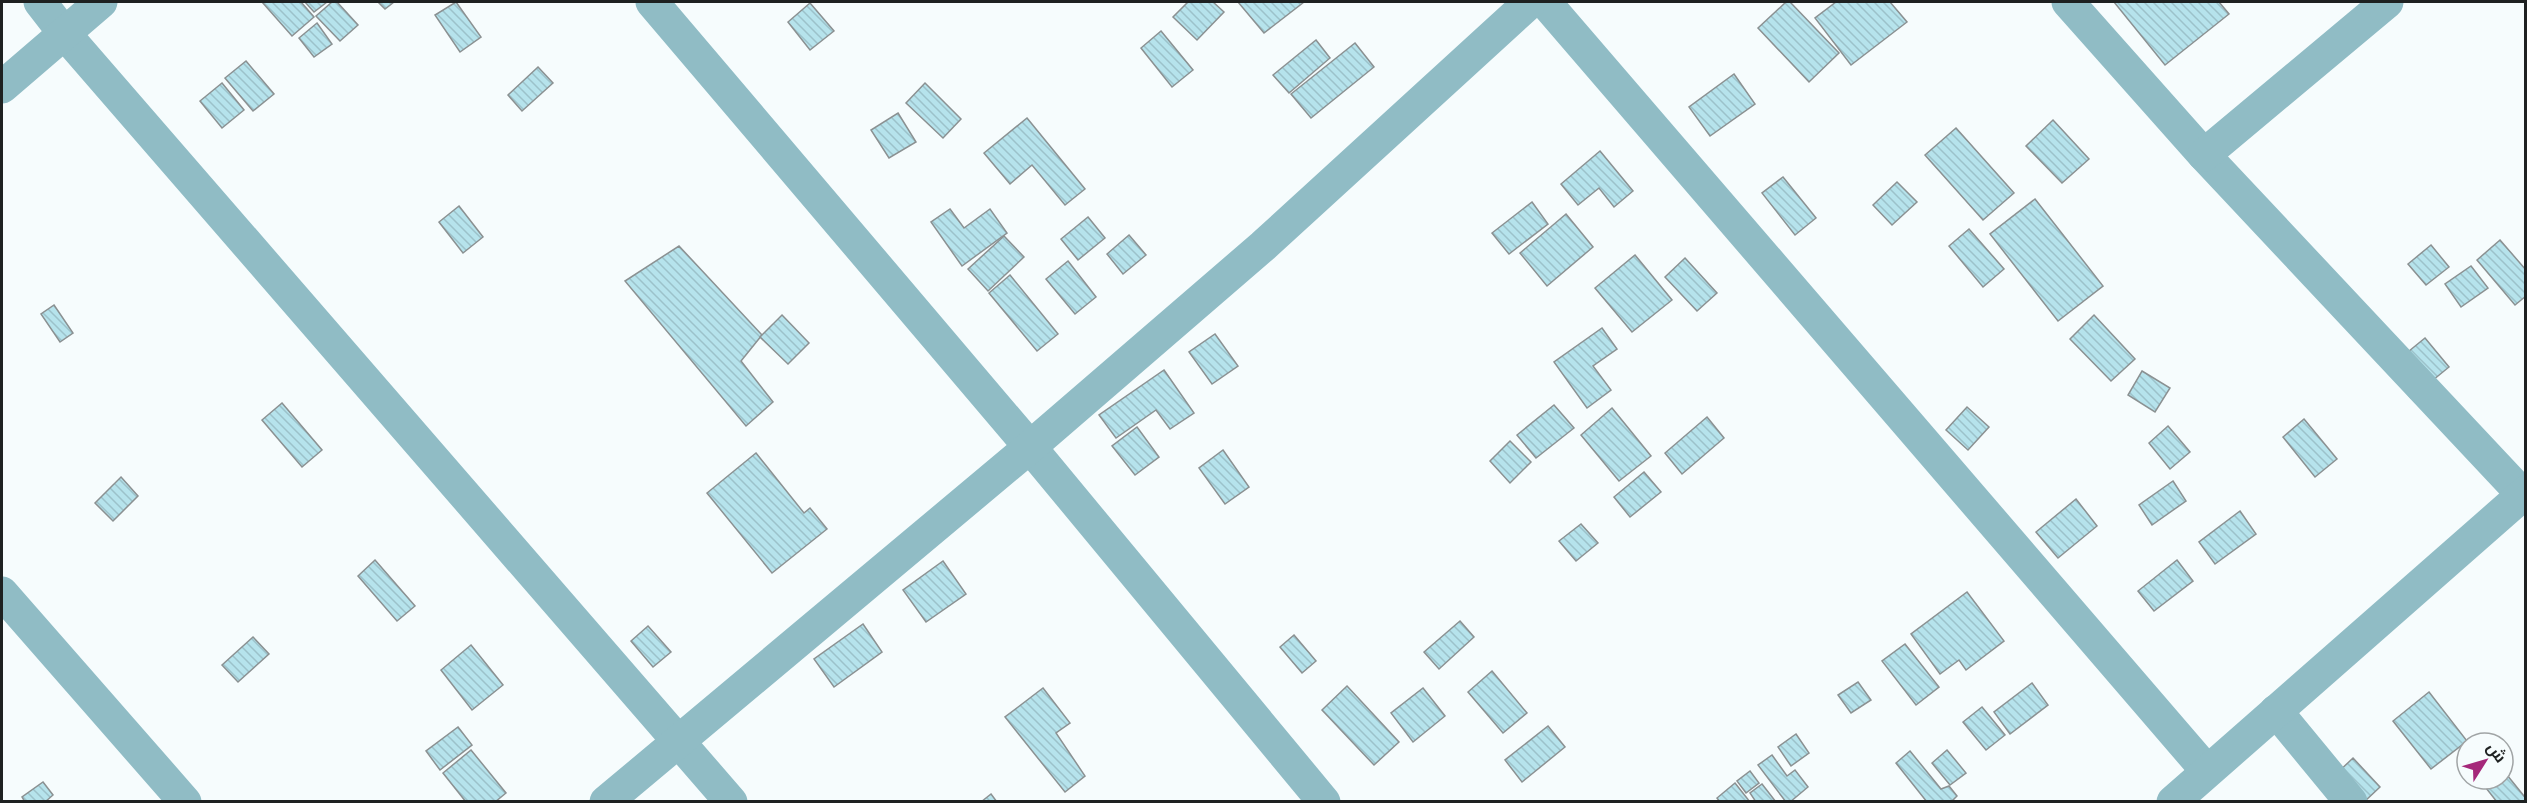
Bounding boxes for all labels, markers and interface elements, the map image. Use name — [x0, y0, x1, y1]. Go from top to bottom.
north arrow — [2455, 731, 2515, 791]
text: ش — [2481, 737, 2512, 767]

